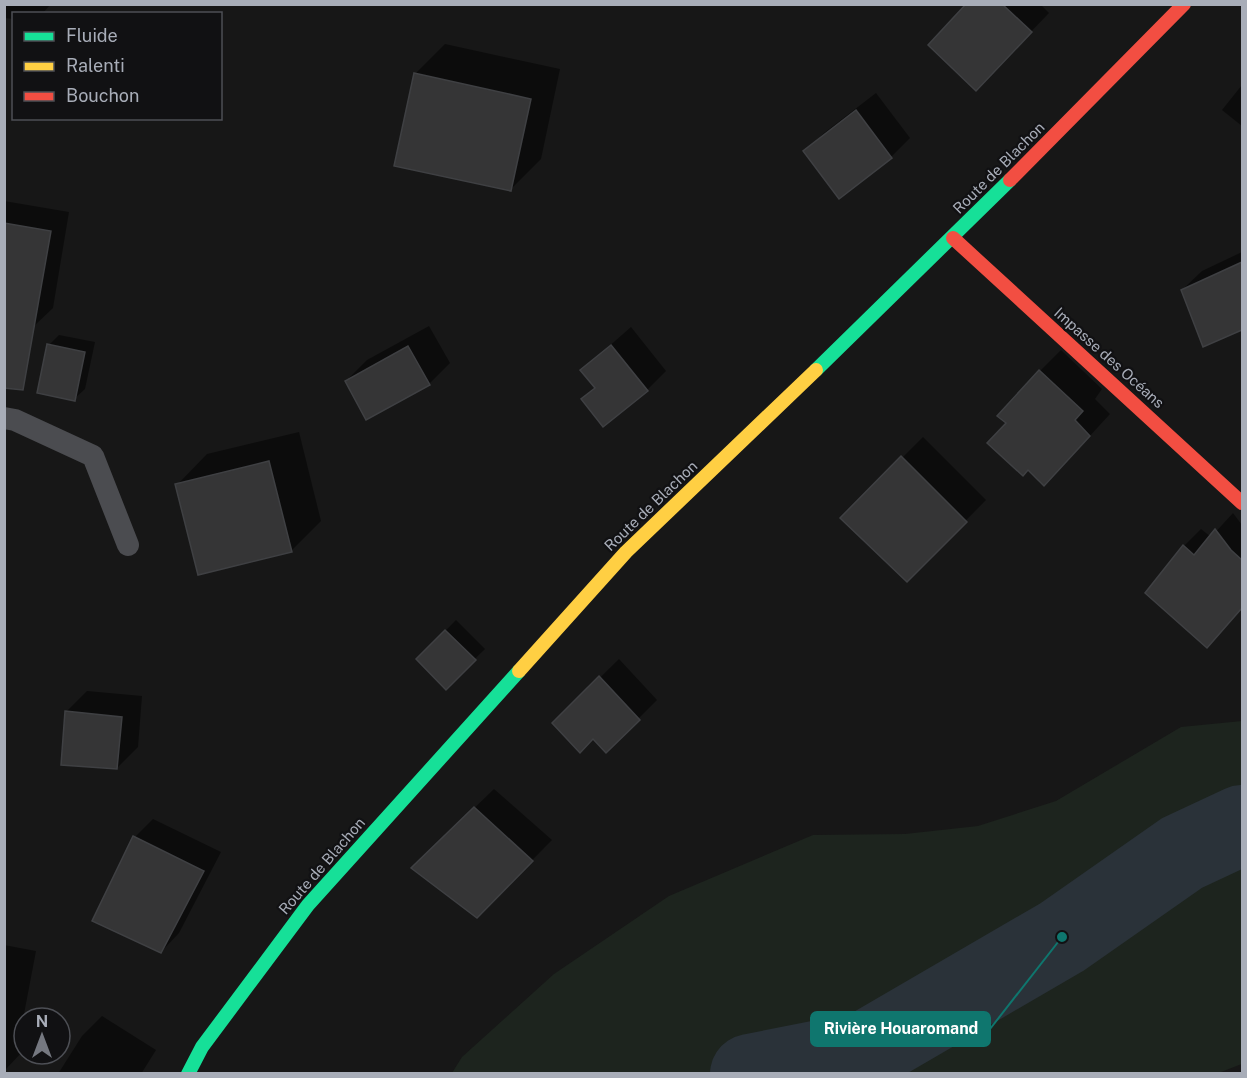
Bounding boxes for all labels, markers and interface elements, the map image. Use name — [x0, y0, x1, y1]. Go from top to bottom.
legend — [12, 12, 222, 120]
text: Fluide — [66, 25, 118, 46]
text: Ralenti — [66, 55, 125, 76]
text: Bouchon — [66, 85, 139, 106]
street label: Route de Blachon — [949, 118, 1048, 217]
street label: Impasse des Océans — [1051, 304, 1168, 411]
street label: Route de Blachon — [601, 457, 701, 554]
street label: Route de Blachon — [275, 814, 368, 917]
north arrow — [12, 1006, 72, 1066]
text: N — [36, 1012, 48, 1031]
callout: Rivière Houaromand — [811, 1012, 990, 1046]
text: Rivière Houaromand — [824, 1019, 978, 1038]

